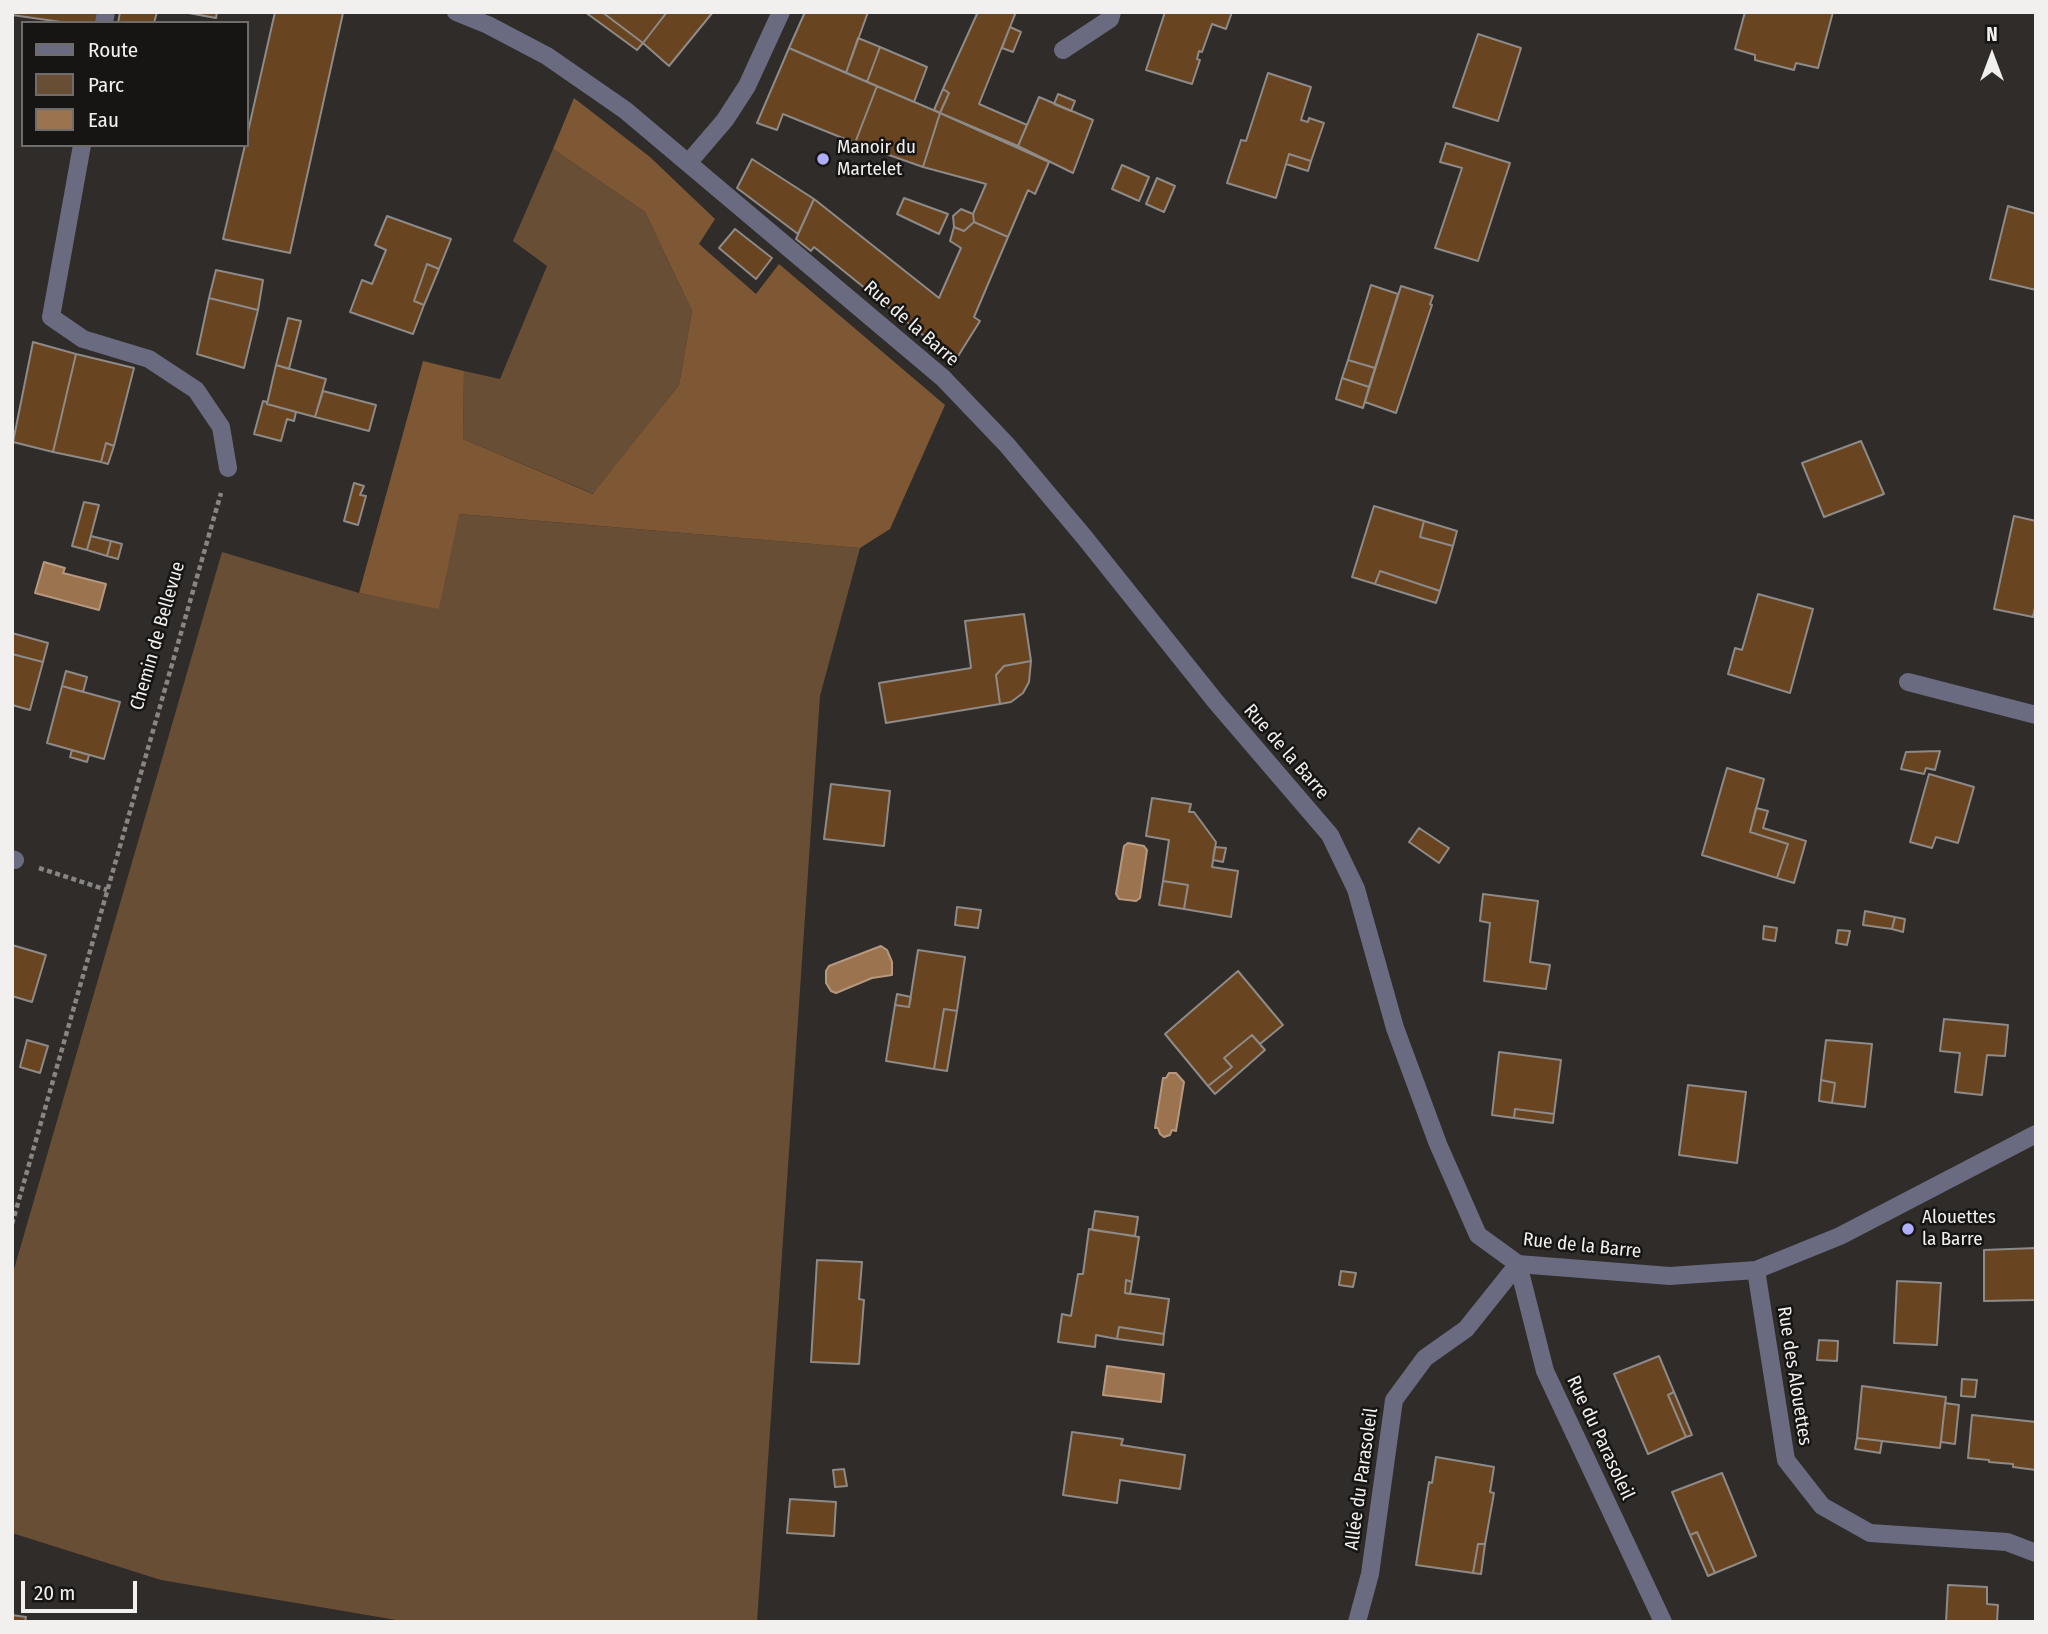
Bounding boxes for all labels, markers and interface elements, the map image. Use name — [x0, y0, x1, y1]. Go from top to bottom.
legend — [21, 21, 248, 147]
north arrow — [1957, 21, 2027, 91]
text: N — [1986, 23, 1998, 46]
text: Route — [88, 37, 138, 63]
text: Parc — [88, 72, 124, 98]
text: Eau — [88, 107, 119, 133]
place label: Manoir du Martelet — [837, 137, 916, 181]
marker: Manoir du Martelet — [815, 151, 831, 167]
street label: Rue de la Barre — [859, 276, 963, 372]
street label: Chemin de Bellevue — [126, 559, 190, 713]
street label: Rue de la Barre — [1238, 700, 1334, 804]
place label: Alouettes la Barre — [1922, 1207, 1996, 1251]
marker: Alouettes la Barre — [1900, 1221, 1916, 1237]
street label: Rue de la Barre — [1522, 1228, 1642, 1264]
street label: Rue des Alouettes — [1772, 1305, 1816, 1447]
street label: Rue du Parasoleil — [1561, 1372, 1639, 1504]
street label: Allée du Parasoleil — [1341, 1406, 1383, 1552]
scale bar — [24, 1568, 140, 1612]
text: 20 m — [34, 1580, 75, 1606]

